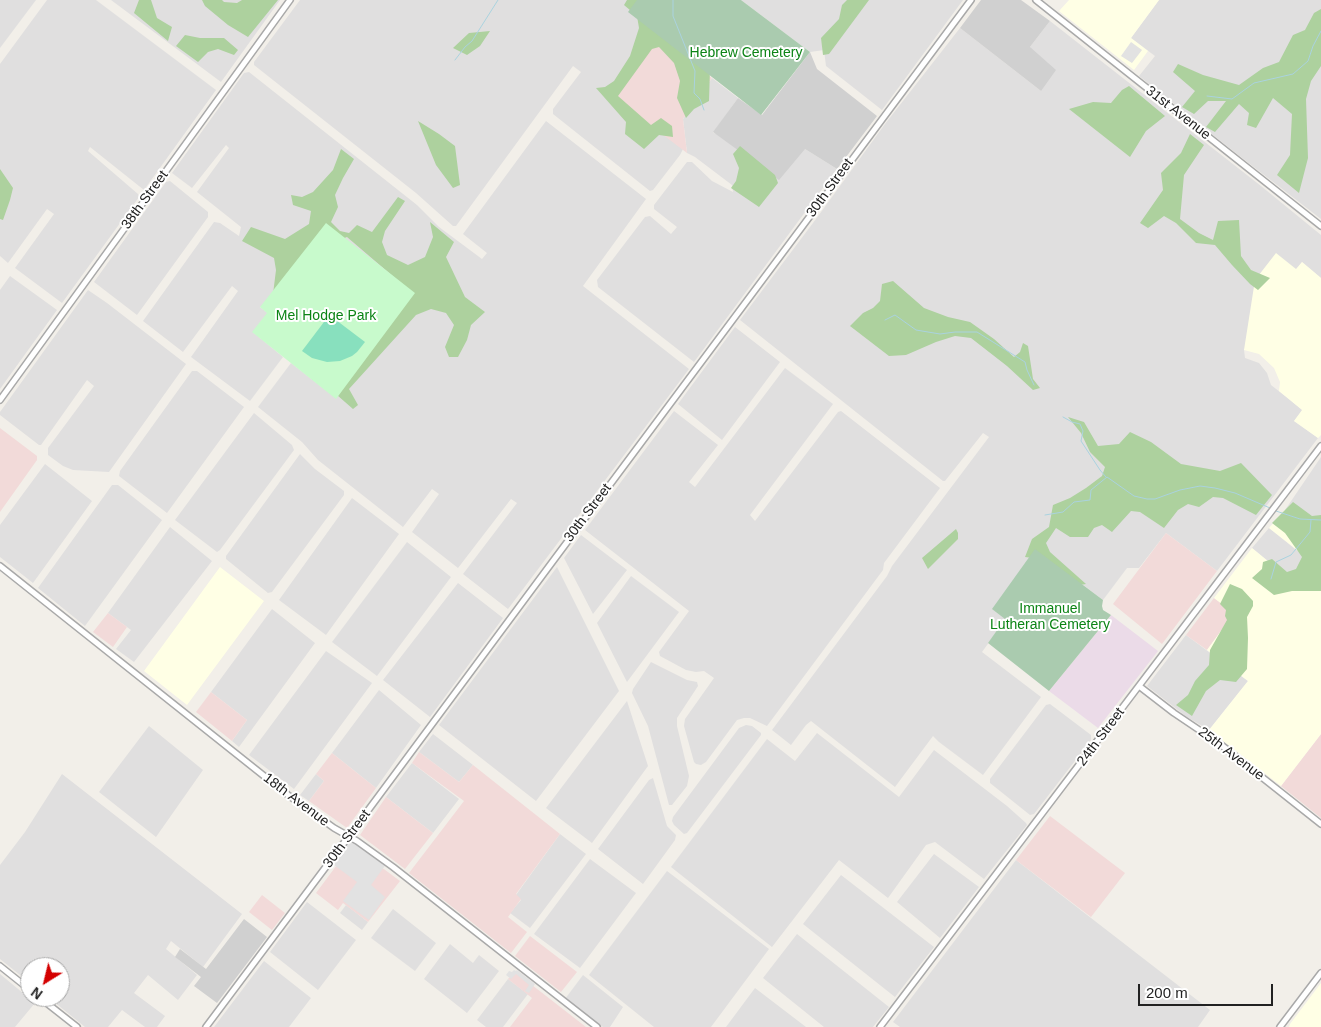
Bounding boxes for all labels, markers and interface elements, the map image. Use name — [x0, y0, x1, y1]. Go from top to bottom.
park label: Hebrew Cemetery — [690, 45, 802, 61]
street label: 31st Avenue — [1142, 82, 1214, 144]
street label: 30th Street — [803, 155, 857, 221]
street label: 38th Street — [118, 167, 172, 233]
park label: Mel Hodge Park — [276, 308, 376, 324]
street label: 30th Street — [561, 481, 615, 545]
park label: Immanuel Lutheran Cemetery — [990, 601, 1110, 634]
street label: 24th Street — [1074, 705, 1128, 769]
street label: 25th Avenue — [1195, 724, 1267, 784]
street label: 18th Avenue — [260, 770, 332, 830]
street label: 30th Street — [320, 807, 374, 871]
north arrow — [20, 957, 70, 1007]
scale bar — [1141, 974, 1276, 1006]
text: N — [28, 984, 46, 1003]
text: 200 m — [1146, 984, 1188, 1001]

